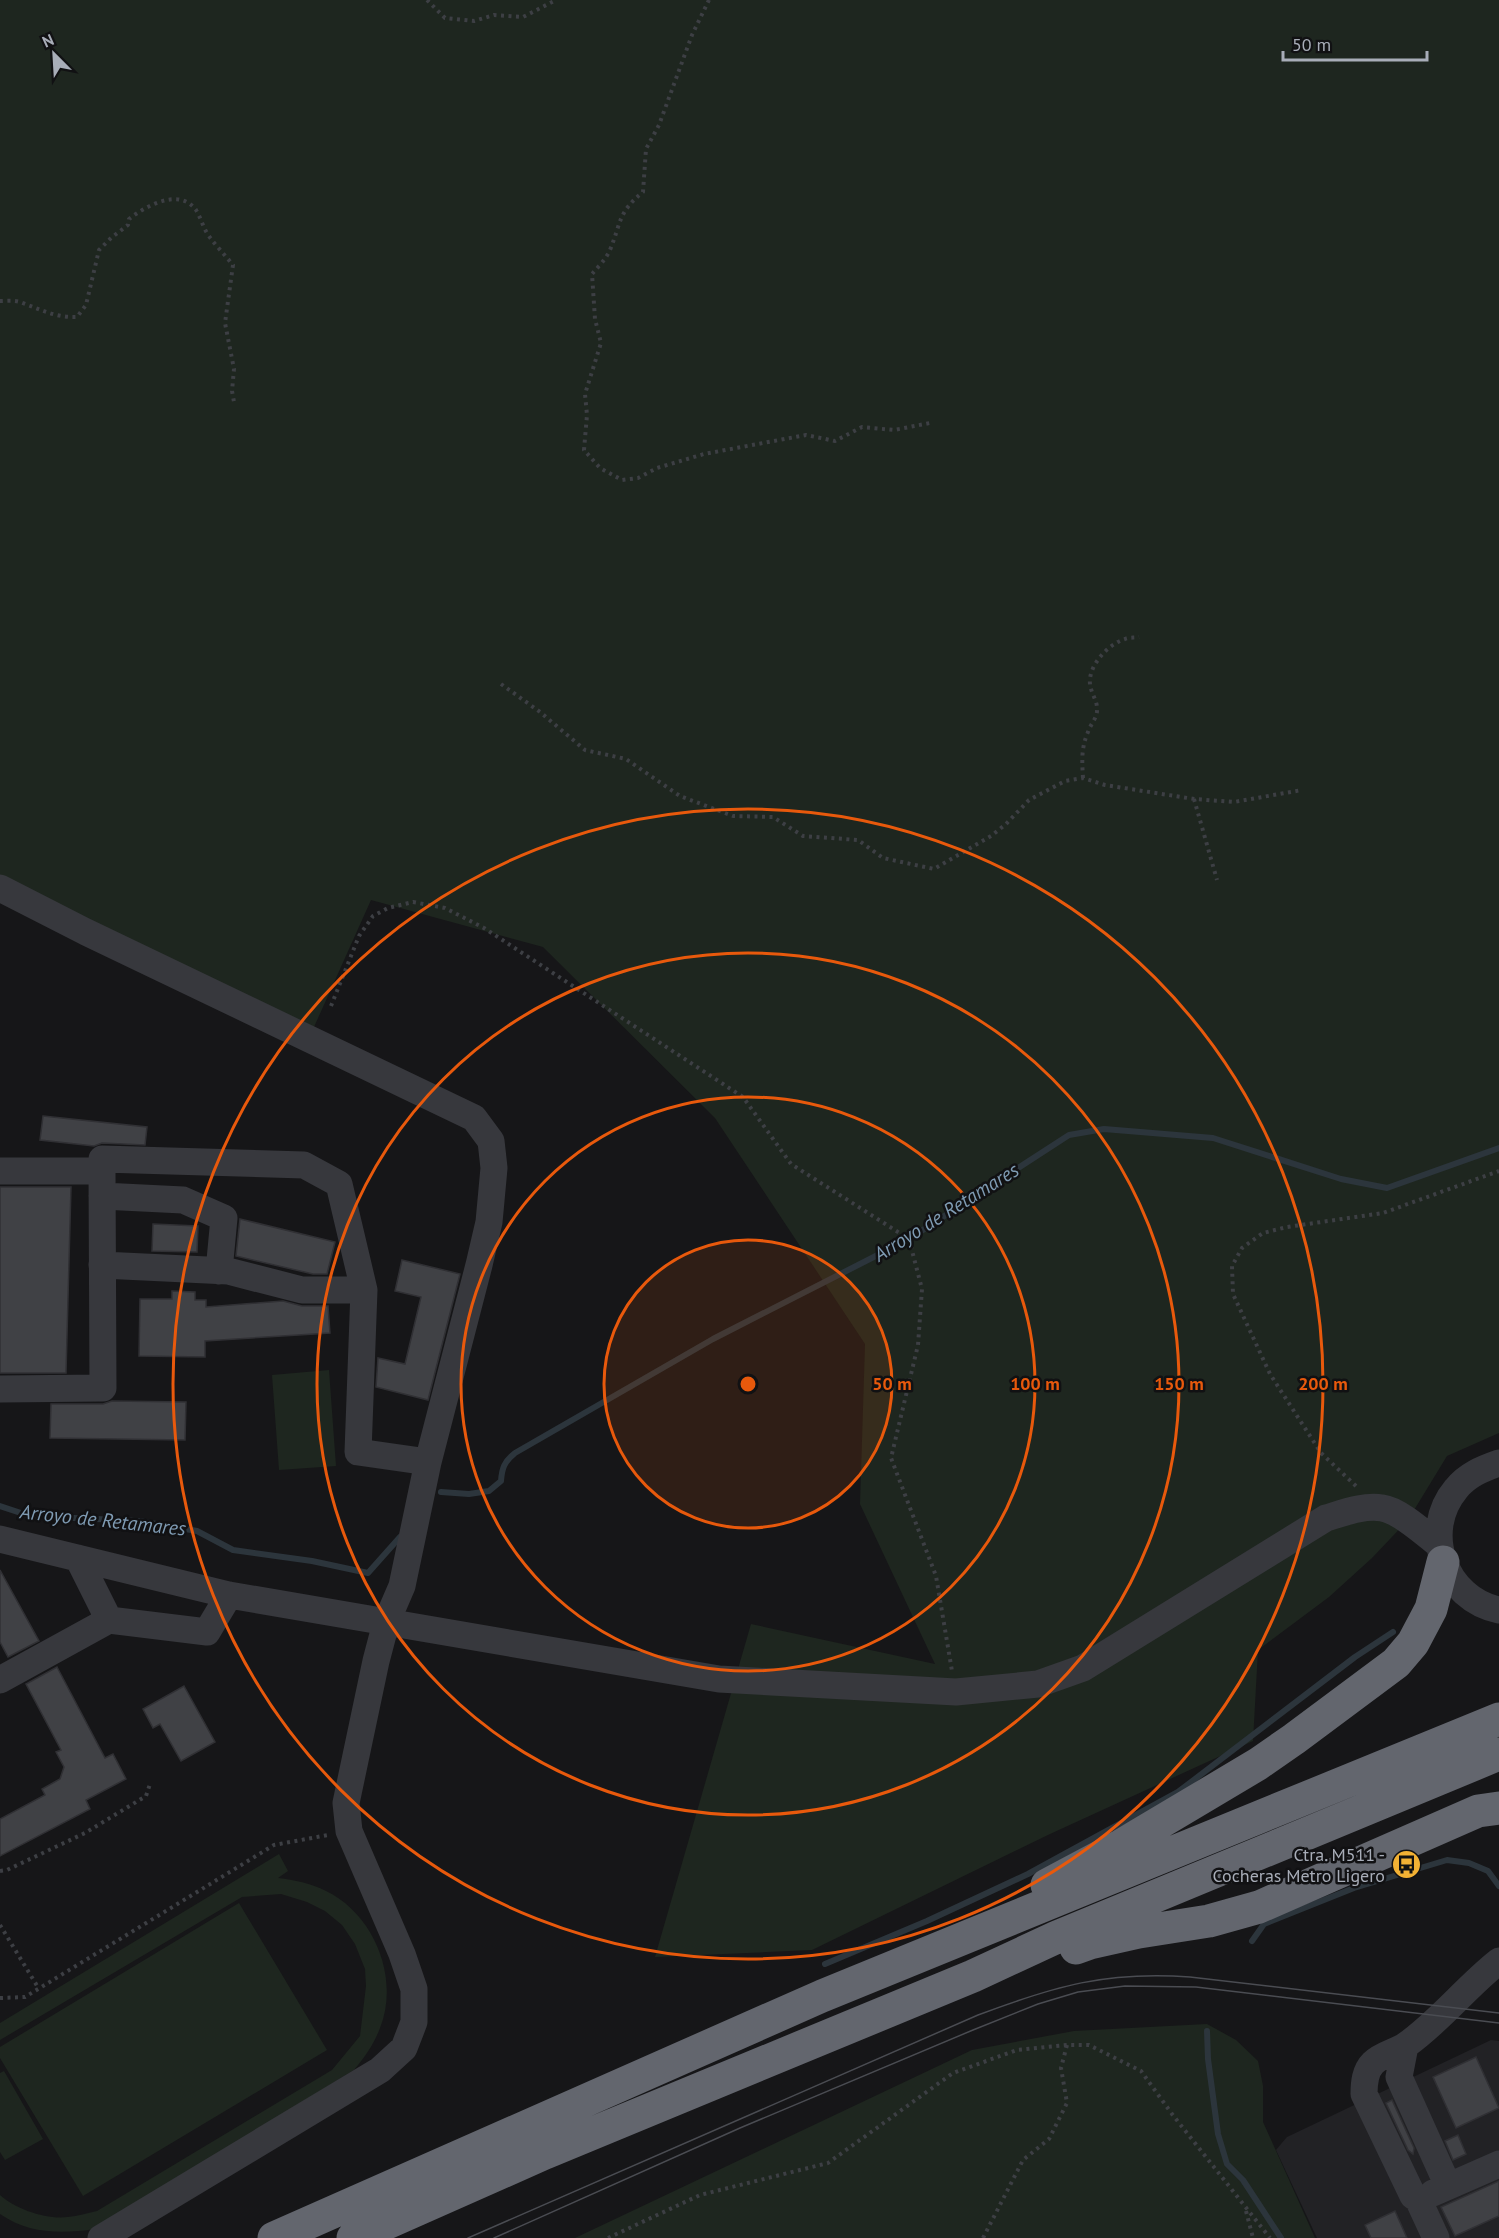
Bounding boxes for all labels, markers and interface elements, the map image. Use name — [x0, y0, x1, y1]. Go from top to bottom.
north arrow — [24, 24, 84, 84]
scale bar — [1283, 24, 1427, 62]
text: N — [39, 29, 57, 52]
text: 50 m — [1292, 33, 1331, 56]
water label: Arroyo de Retamares — [868, 1157, 1024, 1268]
text: 50 m — [872, 1372, 912, 1395]
text: 100 m — [1010, 1372, 1060, 1395]
text: 150 m — [1154, 1372, 1204, 1395]
text: 200 m — [1298, 1372, 1348, 1395]
centre of rings — [738, 1374, 758, 1394]
water label: Arroyo de Retamares — [18, 1498, 187, 1542]
place label: Ctra. M511 - Cocheras Metro Ligero — [1212, 1843, 1385, 1887]
bus stop icon: Ctra. M511 - Cocheras Metro Ligero — [1390, 1849, 1422, 1881]

